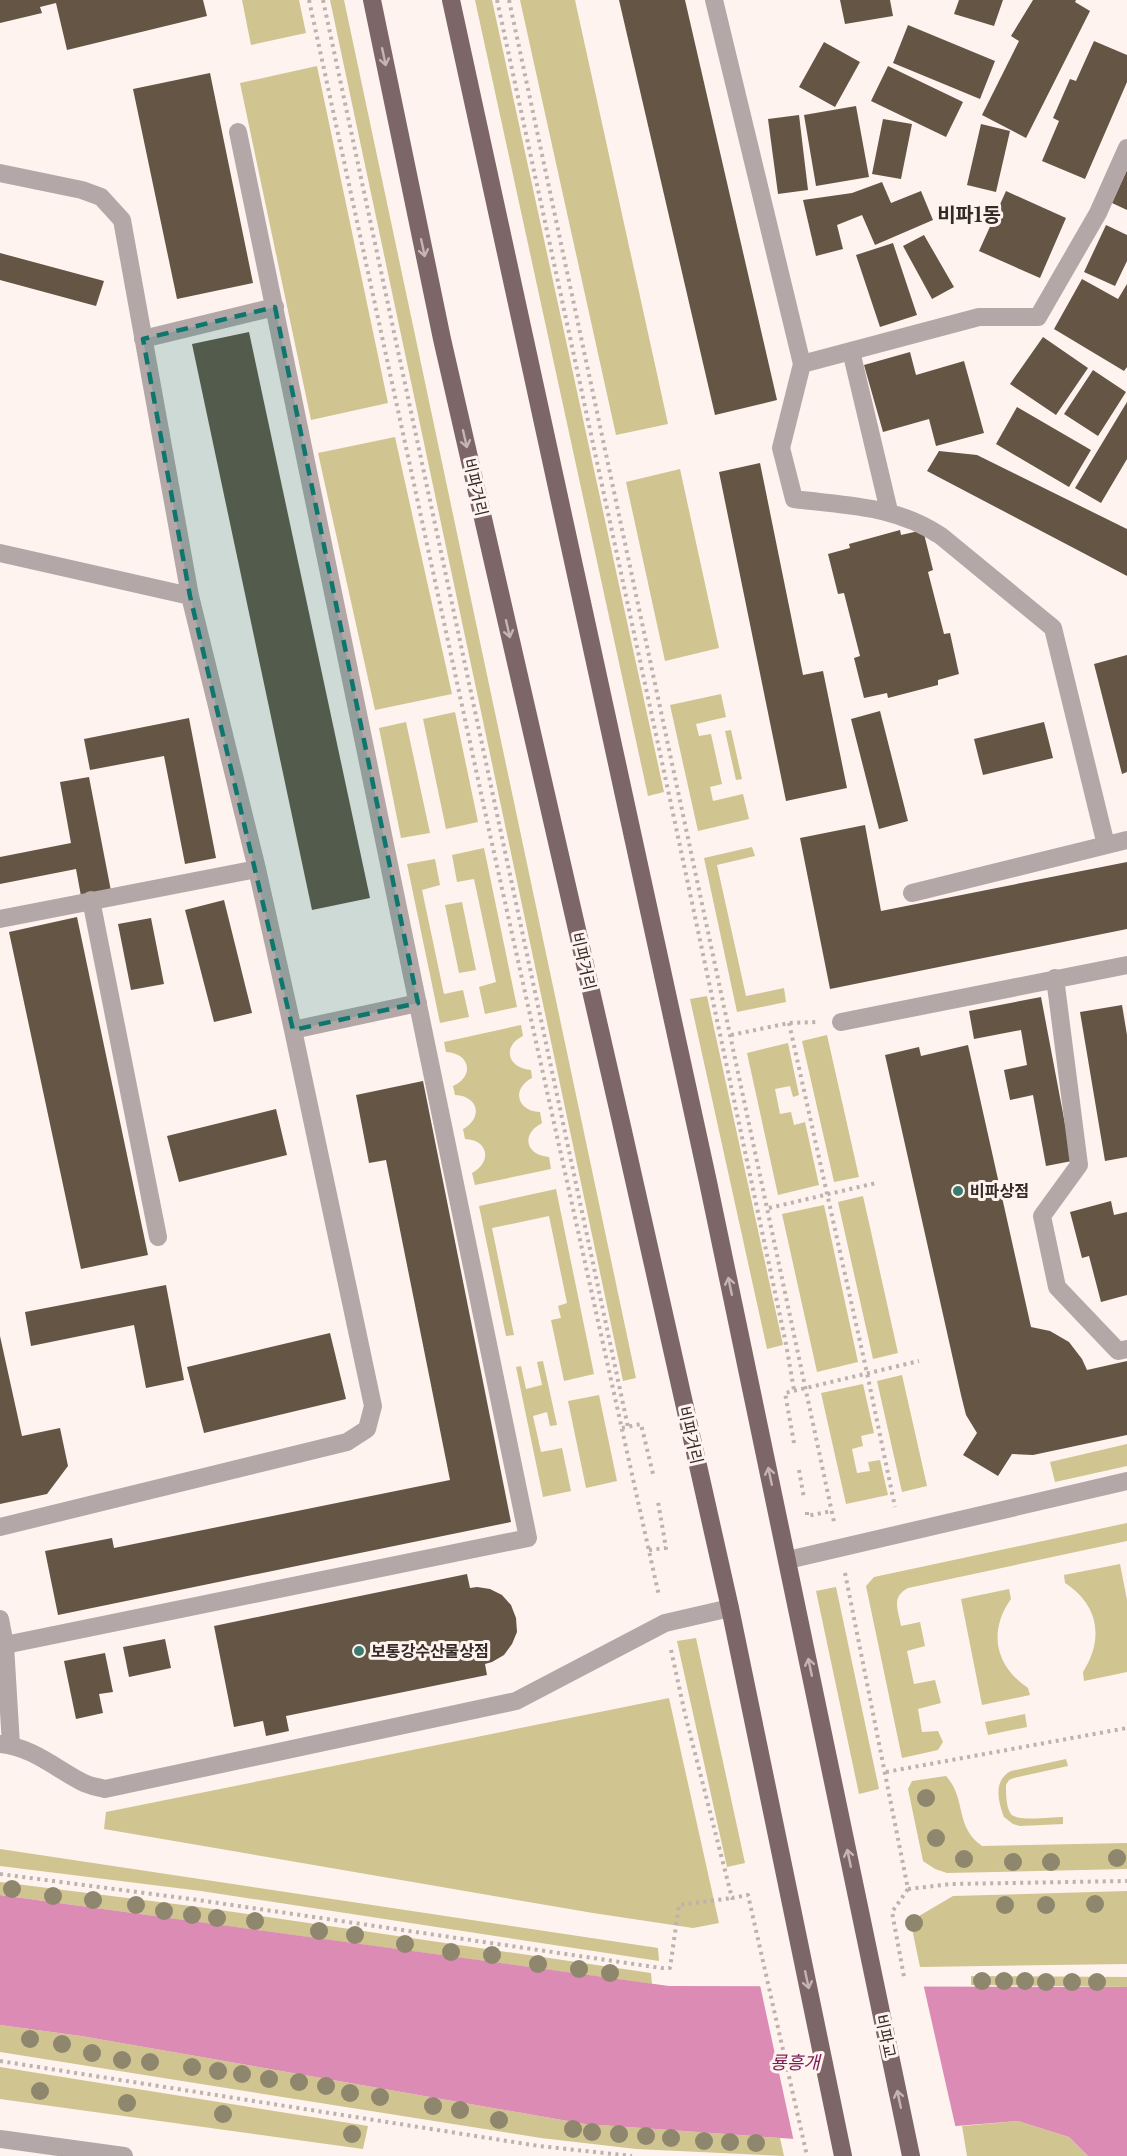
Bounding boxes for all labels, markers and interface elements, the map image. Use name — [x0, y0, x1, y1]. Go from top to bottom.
one-way arrow — [379, 47, 390, 67]
district label: 비파1동 — [937, 203, 1001, 227]
one-way arrow — [418, 238, 429, 258]
one-way arrow — [459, 429, 471, 448]
street label: 비파거리 — [460, 456, 492, 518]
one-way arrow — [503, 619, 515, 638]
street label: 비파거리 — [568, 930, 600, 992]
place label: 비파상점 — [970, 1181, 1029, 1201]
marker: 비파상점 — [951, 1184, 965, 1198]
one-way arrow — [724, 1276, 735, 1296]
street label: 비파거리 — [675, 1404, 707, 1466]
one-way arrow — [764, 1467, 775, 1487]
place label: 보통강수산물상점 — [371, 1641, 489, 1661]
marker: 보통강수산물상점 — [352, 1644, 366, 1658]
one-way arrow — [804, 1658, 815, 1678]
one-way arrow — [843, 1849, 854, 1869]
one-way arrow — [801, 1970, 813, 1989]
street label: 비파교 — [872, 2012, 900, 2060]
water label: 룡흥개 — [770, 2052, 822, 2074]
one-way arrow — [893, 2089, 904, 2109]

